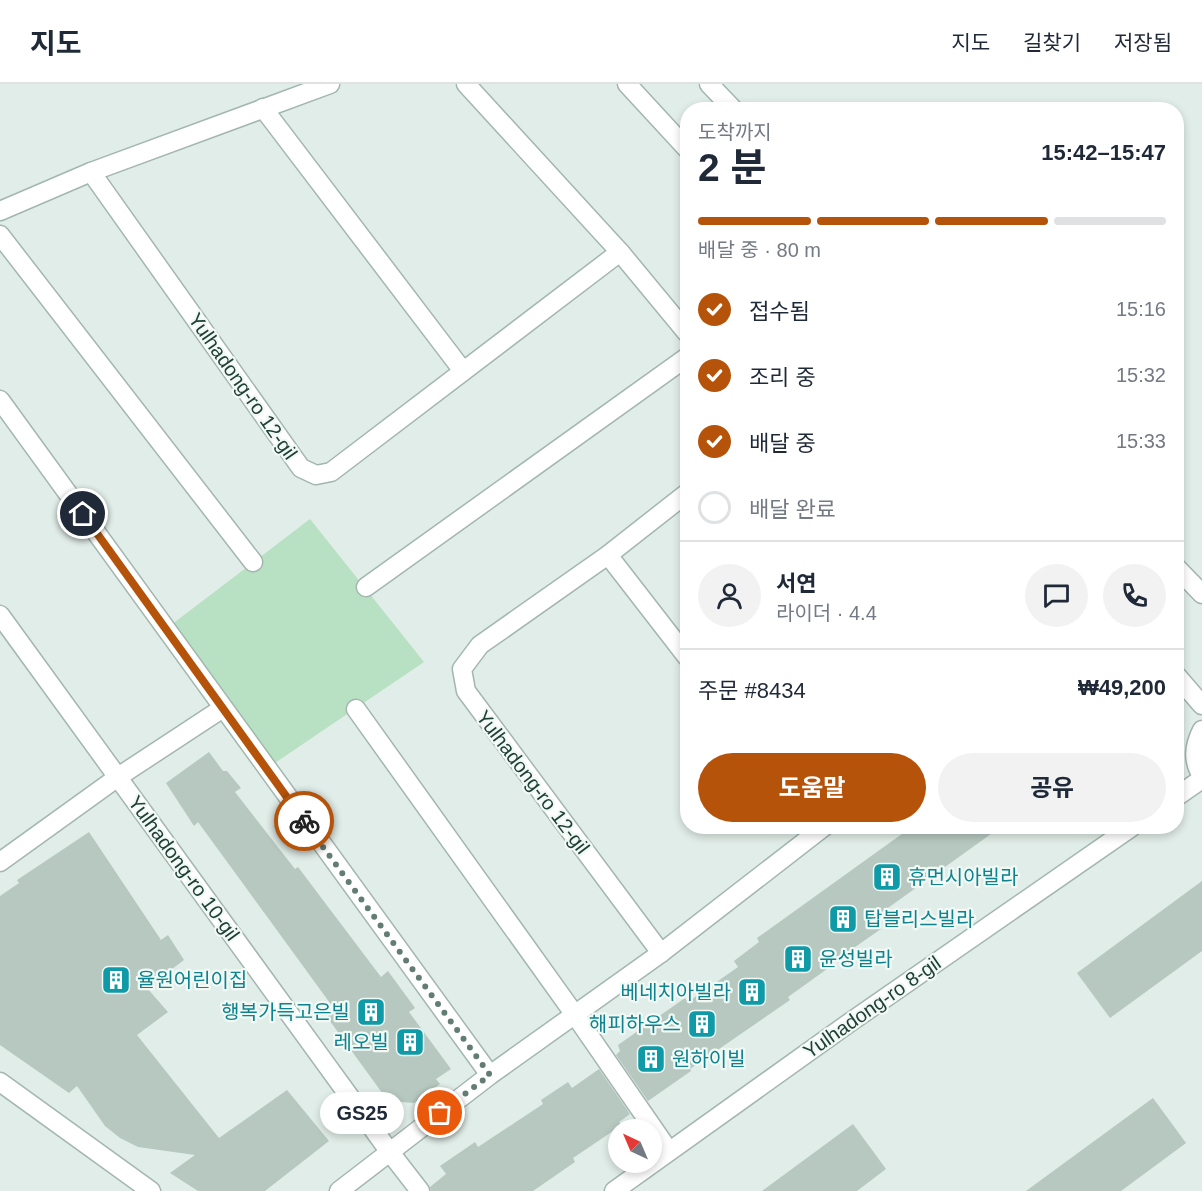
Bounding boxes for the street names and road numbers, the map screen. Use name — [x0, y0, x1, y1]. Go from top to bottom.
street label: Yulhadong-ro 12-gil — [184, 309, 302, 463]
street label: Yulhadong-ro 12-gil — [472, 706, 594, 858]
street label: Yulhadong-ro 10-gil — [124, 791, 244, 945]
street label: Yulhadong-ro 8-gil — [799, 951, 945, 1063]

